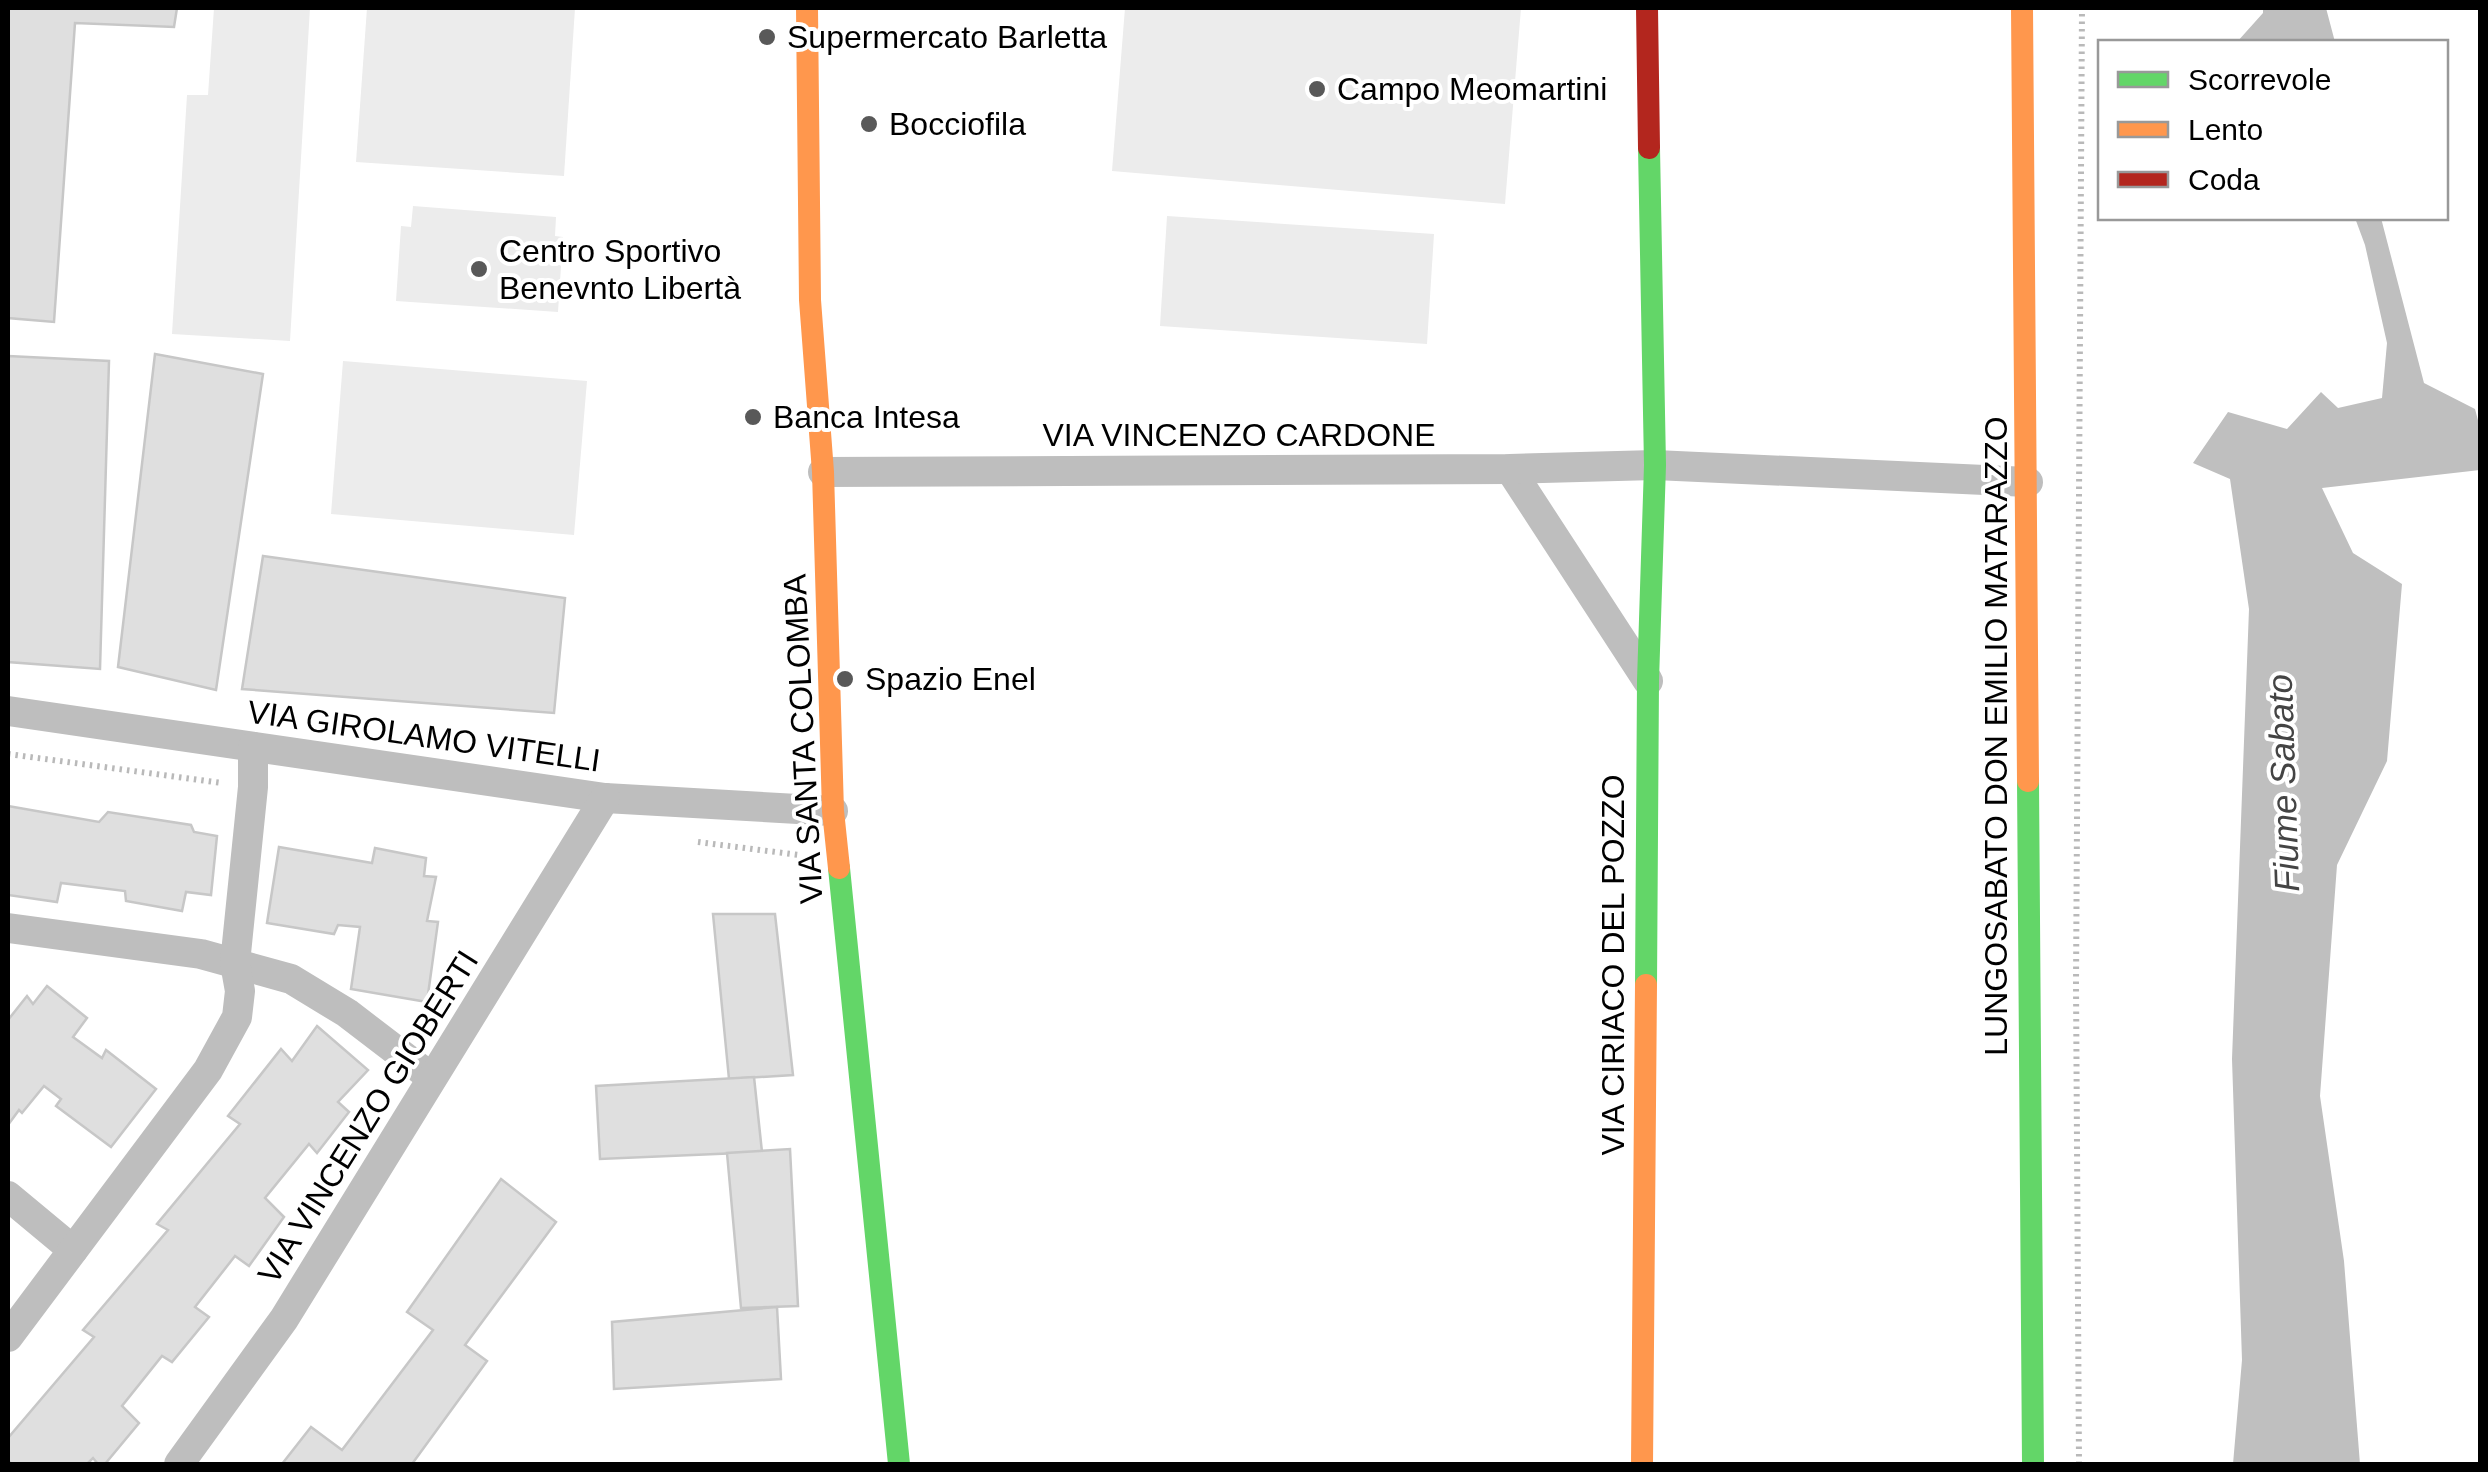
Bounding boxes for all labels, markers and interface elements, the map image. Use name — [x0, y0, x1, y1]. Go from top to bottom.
place label: Supermercato Barletta — [787, 19, 1107, 55]
marker: Supermercato Barletta — [756, 26, 778, 48]
legend — [2098, 40, 2448, 220]
text: Scorrevole — [2188, 63, 2331, 96]
place label: Campo Meomartini — [1337, 71, 1607, 107]
marker: Campo Meomartini — [1306, 78, 1328, 100]
place label: Bocciofila — [889, 106, 1026, 142]
marker: Bocciofila — [858, 113, 880, 135]
text: Lento — [2188, 113, 2263, 146]
text: Coda — [2188, 163, 2260, 196]
place label: Centro Sportivo Benevnto Libertà — [499, 233, 741, 306]
marker: Centro Sportivo Benevnto Libertà — [468, 258, 490, 280]
place label: Banca Intesa — [773, 399, 960, 435]
marker: Banca Intesa — [742, 406, 764, 428]
street label: LUNGOSABATO DON EMILIO MATARAZZO — [1978, 416, 2014, 1056]
street label: VIA VINCENZO CARDONE — [1043, 417, 1435, 453]
street label: VIA SANTA COLOMBA — [776, 573, 830, 905]
place label: Spazio Enel — [865, 661, 1036, 697]
marker: Spazio Enel — [834, 668, 856, 690]
water label: Fiume Sabato — [2260, 673, 2306, 893]
street label: VIA GIROLAMO VITELLI — [245, 693, 603, 779]
street label: VIA CIRIACO DEL POZZO — [1595, 774, 1631, 1156]
street label: VIA VINCENZO GIOBERTI — [251, 944, 485, 1290]

